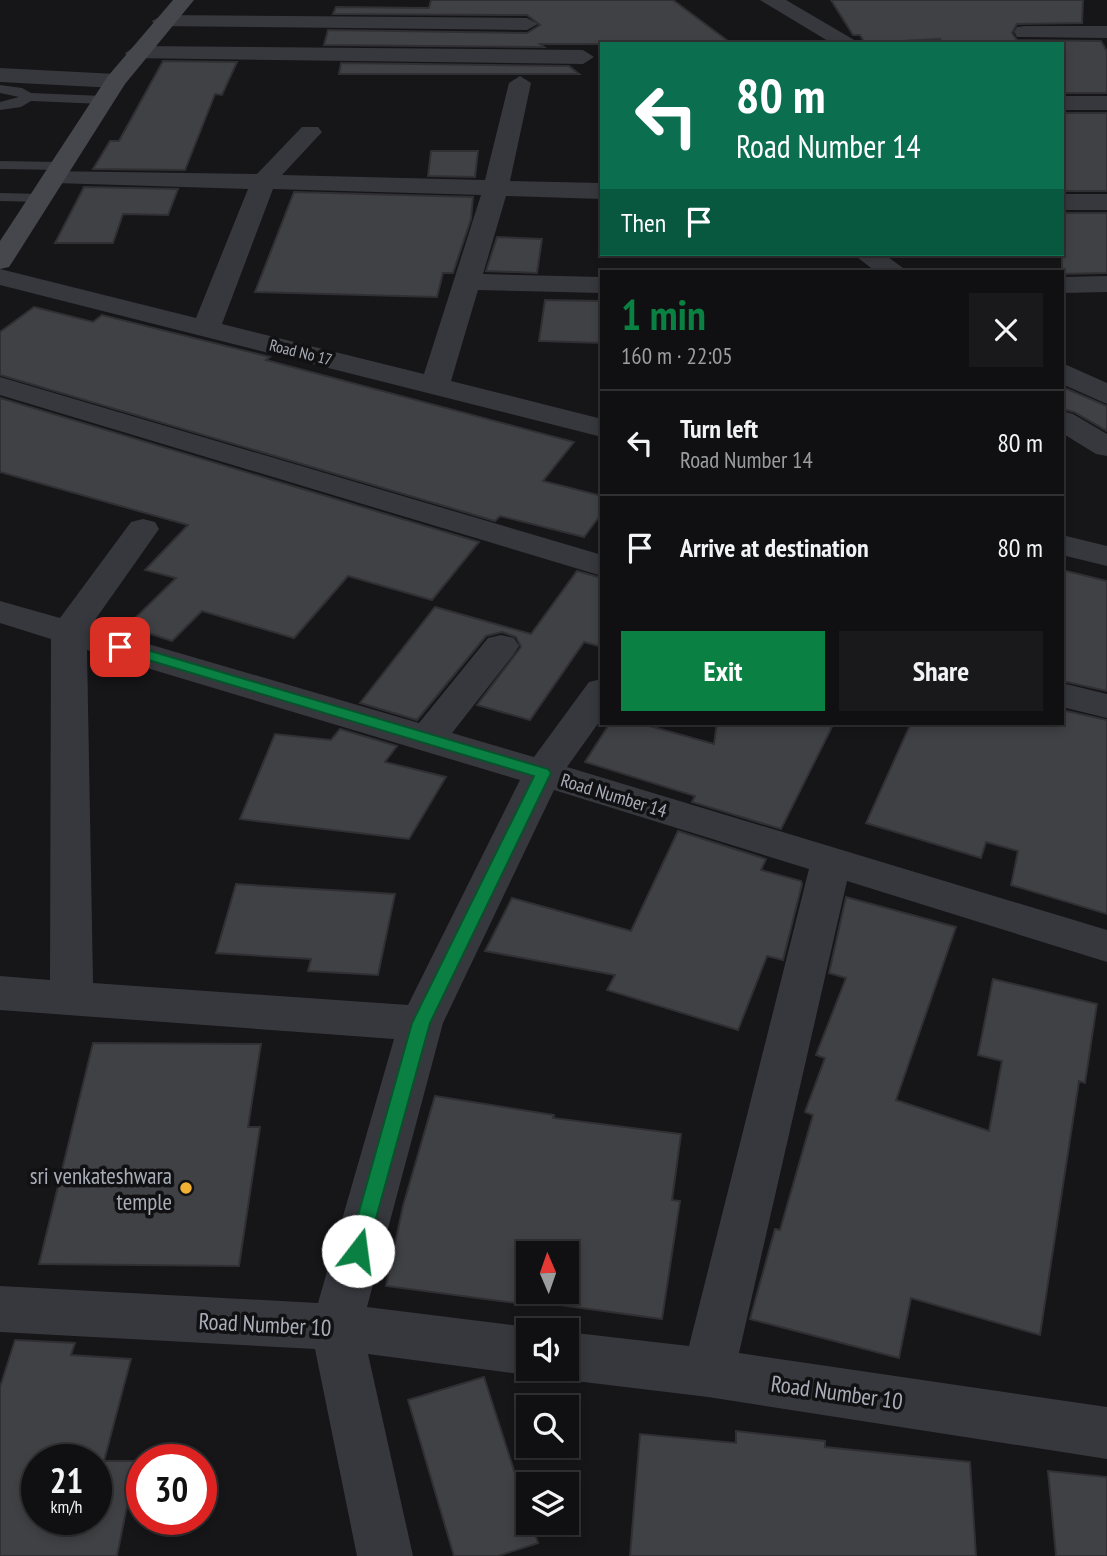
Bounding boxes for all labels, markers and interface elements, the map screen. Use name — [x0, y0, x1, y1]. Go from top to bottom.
text: 80 m — [736, 63, 825, 127]
icon: left — [621, 70, 712, 161]
text: Road Number 14 — [736, 125, 921, 167]
icon: arrive — [680, 203, 718, 241]
text: Then — [621, 206, 666, 239]
text: 1 min — [621, 287, 706, 342]
button: close — [969, 293, 1043, 367]
street label: Road No 17 — [268, 335, 334, 369]
text: 160 m · 22:05 — [621, 341, 733, 370]
text: Turn left — [680, 412, 758, 445]
icon: left — [621, 424, 659, 462]
text: 80 m — [997, 426, 1043, 459]
text: Road Number 14 — [680, 445, 813, 474]
icon: arrive — [621, 529, 659, 567]
text: Arrive at destination — [680, 531, 869, 564]
text: 80 m — [997, 531, 1043, 564]
pin — [90, 617, 150, 677]
icon: arrive — [101, 628, 139, 666]
button: Exit — [621, 631, 825, 711]
button: Share — [839, 631, 1043, 711]
street label: Road Number 14 — [558, 767, 670, 823]
place label: sri venkateshwara temple — [30, 1161, 172, 1216]
marker: sri venkateshwara temple — [178, 1180, 194, 1196]
position arrow — [321, 1214, 395, 1288]
north arrow — [516, 1241, 579, 1304]
map controls — [516, 1241, 579, 1535]
street label: Road Number 10 — [198, 1306, 332, 1342]
button: sound — [516, 1318, 579, 1381]
street label: Road Number 10 — [769, 1368, 905, 1416]
button: search — [516, 1395, 579, 1458]
speed limit sign: 30 — [126, 1444, 217, 1535]
text: 21 — [50, 1457, 83, 1503]
button: layers — [516, 1472, 579, 1535]
text: km/h — [51, 1495, 82, 1518]

